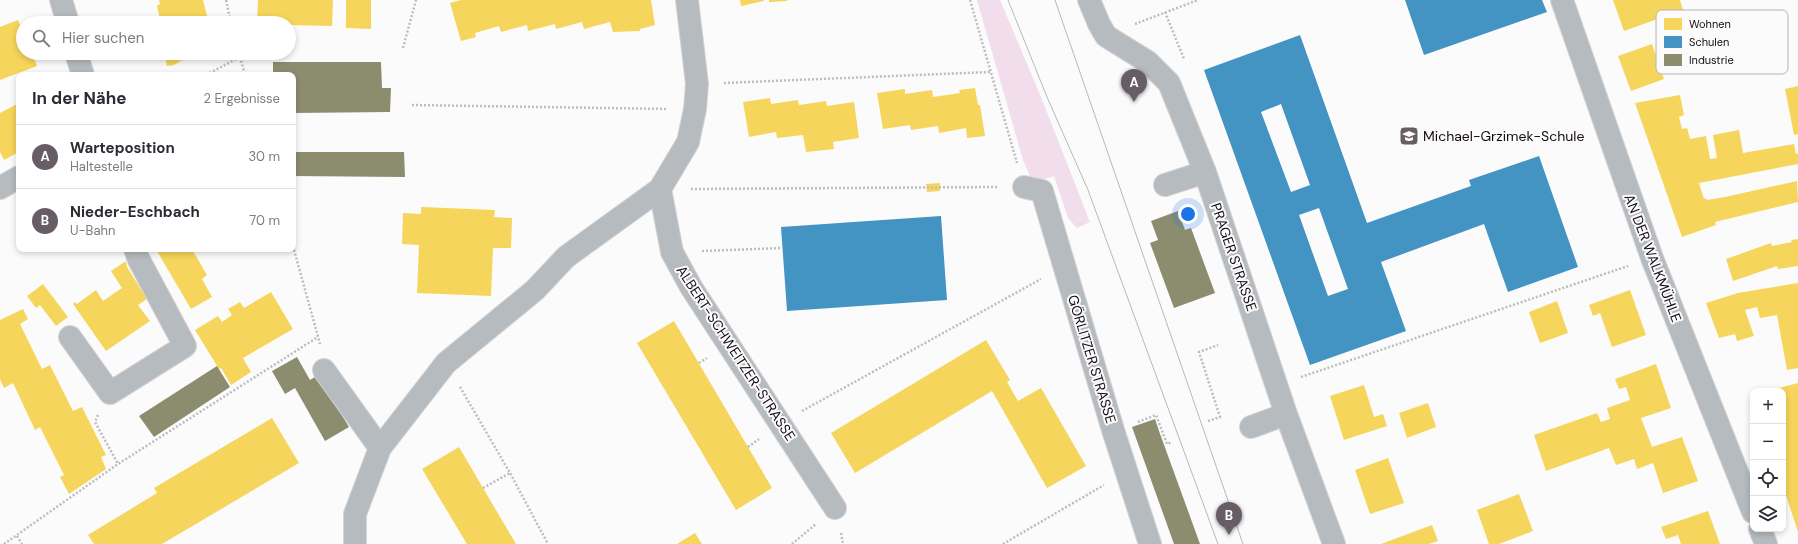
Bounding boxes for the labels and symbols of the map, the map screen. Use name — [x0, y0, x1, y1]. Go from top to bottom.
legend — [1656, 10, 1788, 74]
text: Wohnen — [1689, 17, 1731, 31]
text: Schulen — [1689, 35, 1729, 49]
text: Industrie — [1689, 53, 1734, 67]
pin: A — [1121, 69, 1147, 102]
school or university icon: Michael-Grzimek-Schule — [1398, 125, 1420, 147]
place label: Michael-Grzimek-Schule — [1423, 127, 1584, 145]
street label: AN DER WALKMÜHLE — [1620, 192, 1686, 325]
street label: PRAGER STRASSE — [1207, 201, 1261, 314]
your location — [1178, 204, 1198, 224]
street label: ALBERT-SCHWEITZER-STRASSE — [673, 262, 799, 444]
street label: GÖRLITZER STRASSE — [1064, 293, 1120, 425]
pin: B — [1216, 502, 1242, 535]

